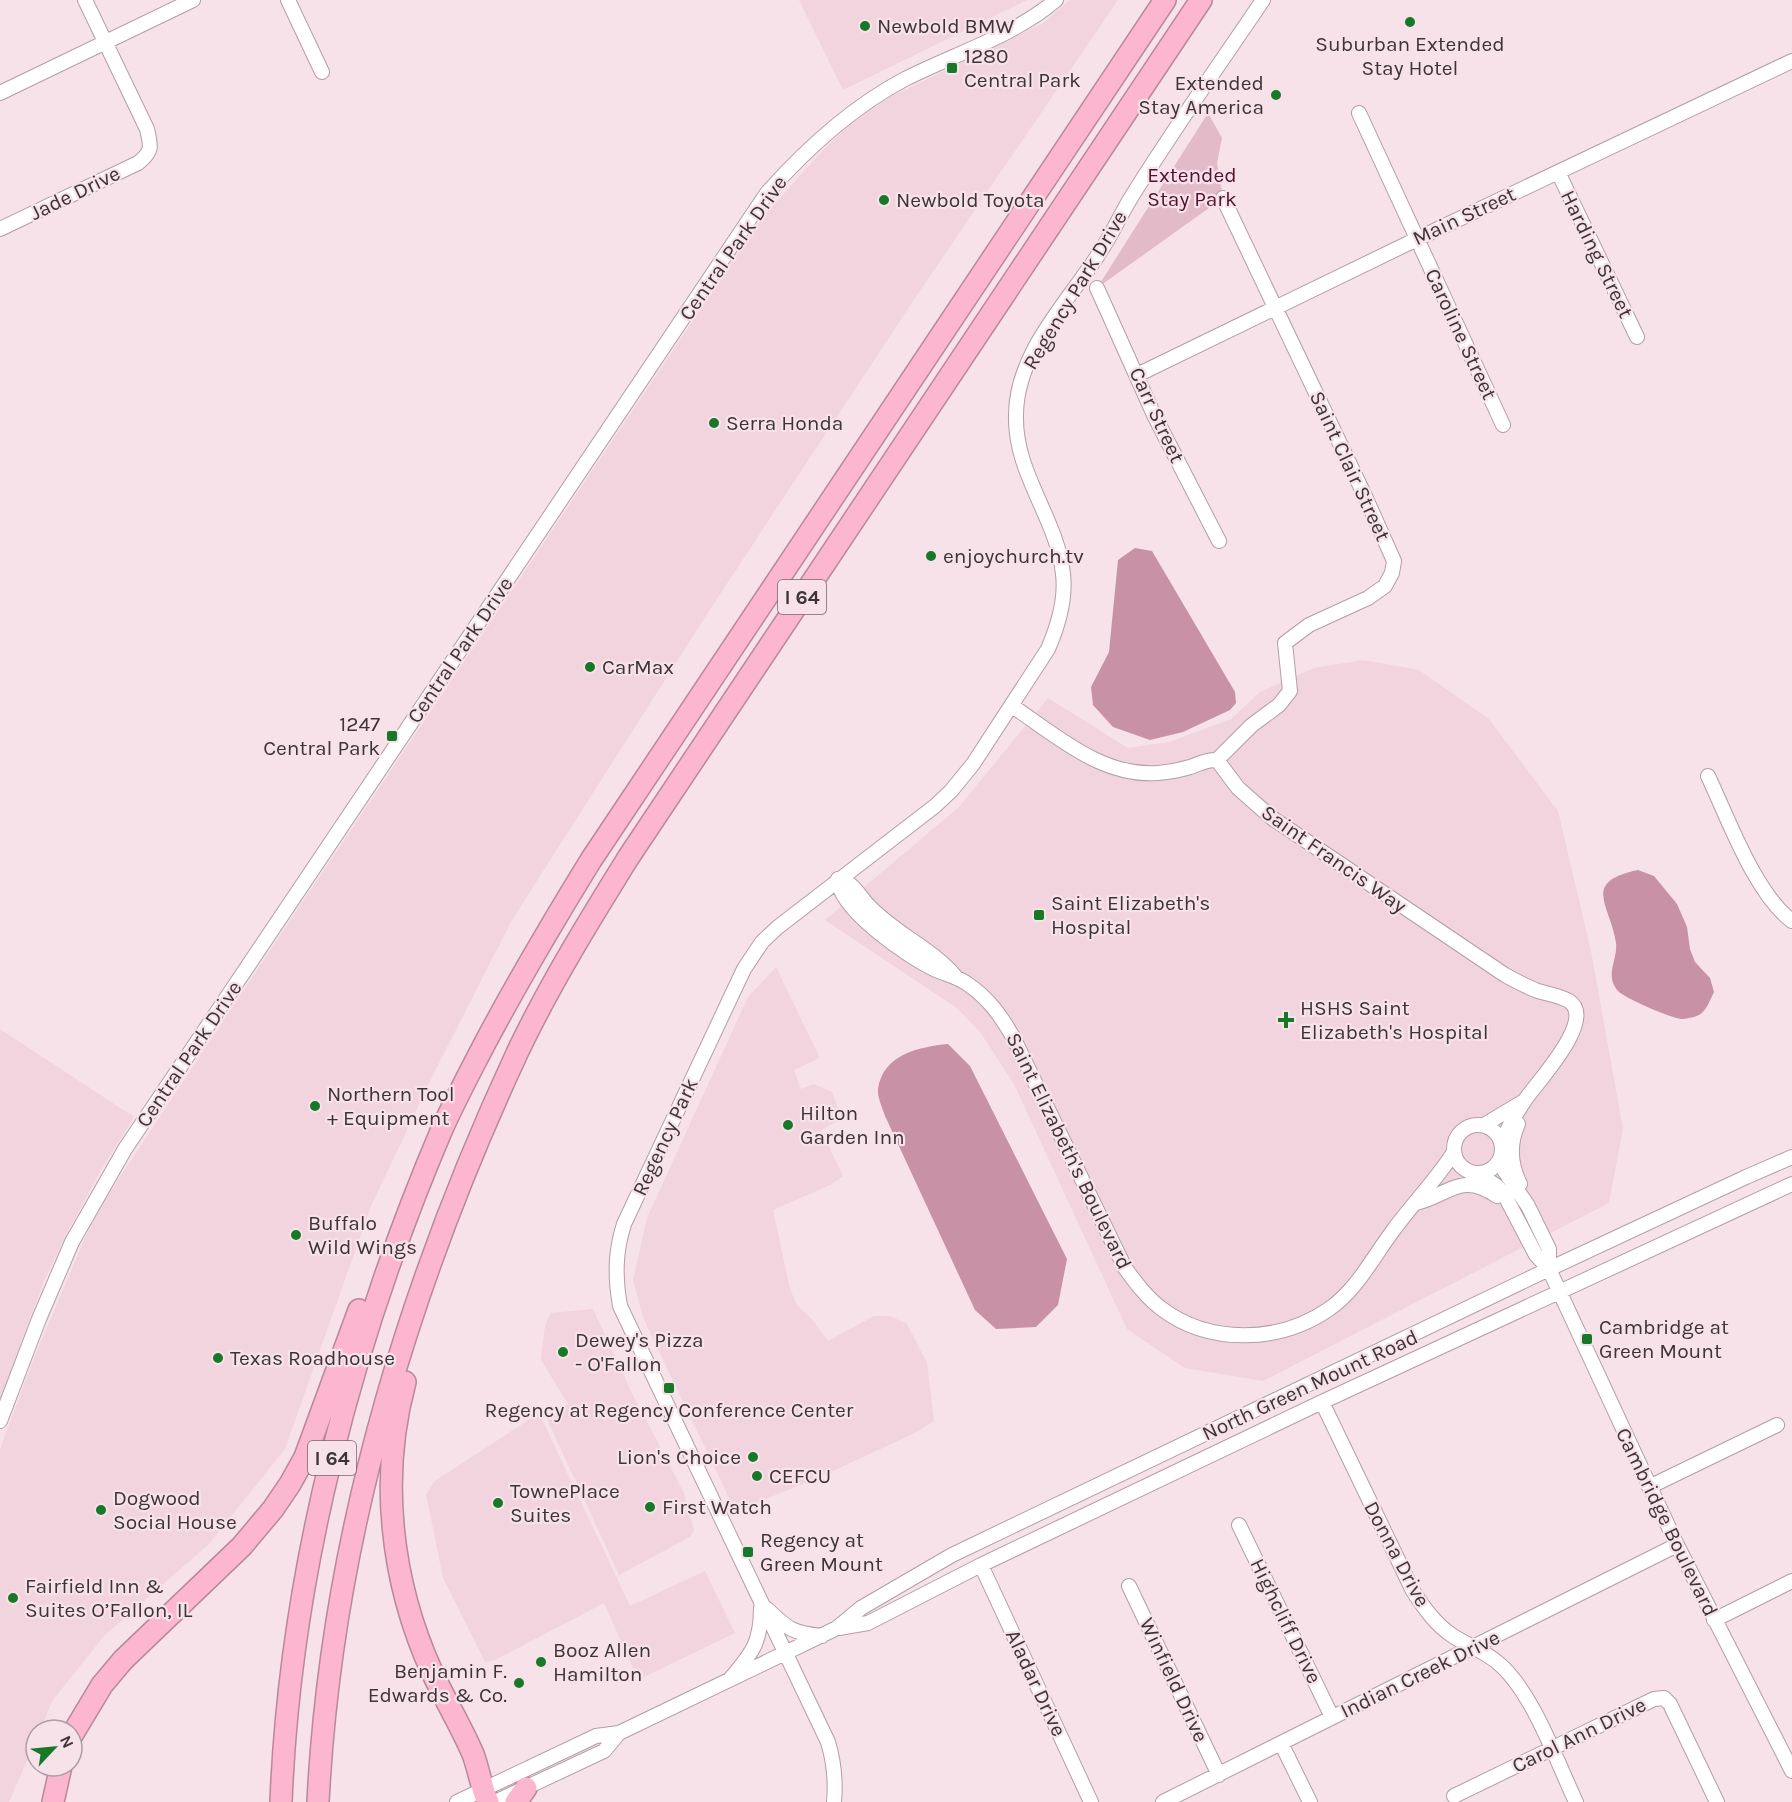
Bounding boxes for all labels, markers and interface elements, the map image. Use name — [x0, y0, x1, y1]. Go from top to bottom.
place label: Newbold BMW — [877, 14, 1014, 38]
marker: Suburban Extended Stay Hotel — [1403, 15, 1417, 29]
marker: Newbold BMW — [858, 19, 872, 33]
place label: Suburban Extended Stay Hotel — [1315, 32, 1505, 80]
place label: 1280 Central Park — [964, 44, 1081, 92]
marker: 1280 Central Park — [945, 61, 959, 75]
place label: Extended Stay America — [1138, 71, 1264, 119]
marker: Extended Stay America — [1269, 88, 1283, 102]
street label: Jade Drive — [26, 161, 124, 225]
park label: Extended Stay Park — [1147, 163, 1237, 211]
street label: Central Park Drive — [674, 171, 792, 325]
street label: Main Street — [1409, 182, 1519, 250]
street label: Harding Street — [1556, 186, 1638, 322]
place label: Newbold Toyota — [896, 188, 1045, 212]
marker: Newbold Toyota — [877, 193, 891, 207]
street label: Regency Park Drive — [1018, 206, 1132, 374]
street label: Caroline Street — [1420, 265, 1502, 403]
street label: Carr Street — [1125, 364, 1190, 466]
street label: Saint Clair Street — [1305, 387, 1395, 545]
place label: Serra Honda — [726, 411, 843, 435]
marker: Serra Honda — [707, 416, 721, 430]
place label: enjoychurch.tv — [943, 544, 1084, 568]
marker: enjoychurch.tv — [924, 549, 938, 563]
street label: Central Park Drive — [402, 572, 518, 728]
road number: I 64 — [778, 580, 826, 614]
place label: CarMax — [602, 655, 674, 679]
marker: CarMax — [583, 660, 597, 674]
place label: 1247 Central Park — [263, 712, 380, 760]
marker: 1247 Central Park — [385, 729, 399, 743]
street label: Saint Francis Way — [1257, 800, 1411, 918]
place label: Saint Elizabeth's Hospital — [1051, 891, 1210, 939]
marker: Saint Elizabeth's Hospital — [1032, 908, 1046, 922]
street label: Central Park Drive — [131, 976, 247, 1132]
place label: HSHS Saint Elizabeth's Hospital — [1300, 996, 1489, 1044]
marker: HSHS Saint Elizabeth's Hospital — [1277, 1011, 1295, 1029]
street label: Saint Elizabeth's Boulevard — [1001, 1029, 1137, 1273]
street label: Regency Park — [627, 1074, 703, 1200]
place label: Northern Tool + Equipment — [327, 1082, 455, 1130]
marker: Northern Tool + Equipment — [308, 1099, 322, 1113]
place label: Hilton Garden Inn — [800, 1101, 905, 1149]
marker: Hilton Garden Inn — [781, 1118, 795, 1132]
place label: Buffalo Wild Wings — [308, 1211, 417, 1259]
marker: Buffalo Wild Wings — [289, 1228, 303, 1242]
place label: Cambridge at Green Mount — [1599, 1315, 1729, 1363]
street label: North Green Mount Road — [1198, 1324, 1422, 1446]
place label: Dewey's Pizza - O'Fallon — [575, 1328, 704, 1376]
marker: Cambridge at Green Mount — [1580, 1332, 1594, 1346]
marker: Dewey's Pizza - O'Fallon — [556, 1345, 570, 1359]
place label: Texas Roadhouse — [230, 1346, 395, 1370]
marker: Texas Roadhouse — [211, 1351, 225, 1365]
marker: Regency at Regency Conference Center — [662, 1381, 676, 1395]
place label: Regency at Regency Conference Center — [485, 1398, 854, 1422]
street label: Cambridge Boulevard — [1611, 1424, 1723, 1620]
road number: I 64 — [308, 1441, 356, 1475]
place label: Lion's Choice — [617, 1445, 741, 1469]
marker: Lion's Choice — [746, 1450, 760, 1464]
place label: CEFCU — [769, 1464, 831, 1488]
marker: CEFCU — [750, 1469, 764, 1483]
place label: TownePlace Suites — [510, 1479, 620, 1527]
place label: Dogwood Social House — [113, 1486, 237, 1534]
place label: First Watch — [662, 1495, 772, 1519]
marker: TownePlace Suites — [491, 1496, 505, 1510]
street label: Donna Drive — [1359, 1497, 1435, 1611]
marker: First Watch — [643, 1500, 657, 1514]
marker: Dogwood Social House — [94, 1503, 108, 1517]
place label: Regency at Green Mount — [760, 1528, 883, 1576]
marker: Regency at Green Mount — [741, 1545, 755, 1559]
street label: Highcliff Drive — [1245, 1555, 1327, 1687]
place label: Fairfield Inn & Suites O’Fallon, IL — [25, 1574, 193, 1622]
marker: Fairfield Inn & Suites O’Fallon, IL — [6, 1591, 20, 1605]
street label: Winfield Drive — [1135, 1614, 1213, 1746]
street label: Indian Creek Drive — [1336, 1625, 1504, 1723]
street label: Aladar Drive — [1001, 1626, 1071, 1740]
place label: Booz Allen Hamilton — [553, 1638, 651, 1686]
marker: Booz Allen Hamilton — [534, 1655, 548, 1669]
place label: Benjamin F. Edwards & Co. — [368, 1659, 507, 1707]
marker: Benjamin F. Edwards & Co. — [512, 1676, 526, 1690]
street label: Carol Ann Drive — [1508, 1692, 1650, 1778]
north arrow — [24, 1718, 84, 1778]
text: N — [56, 1732, 78, 1751]

